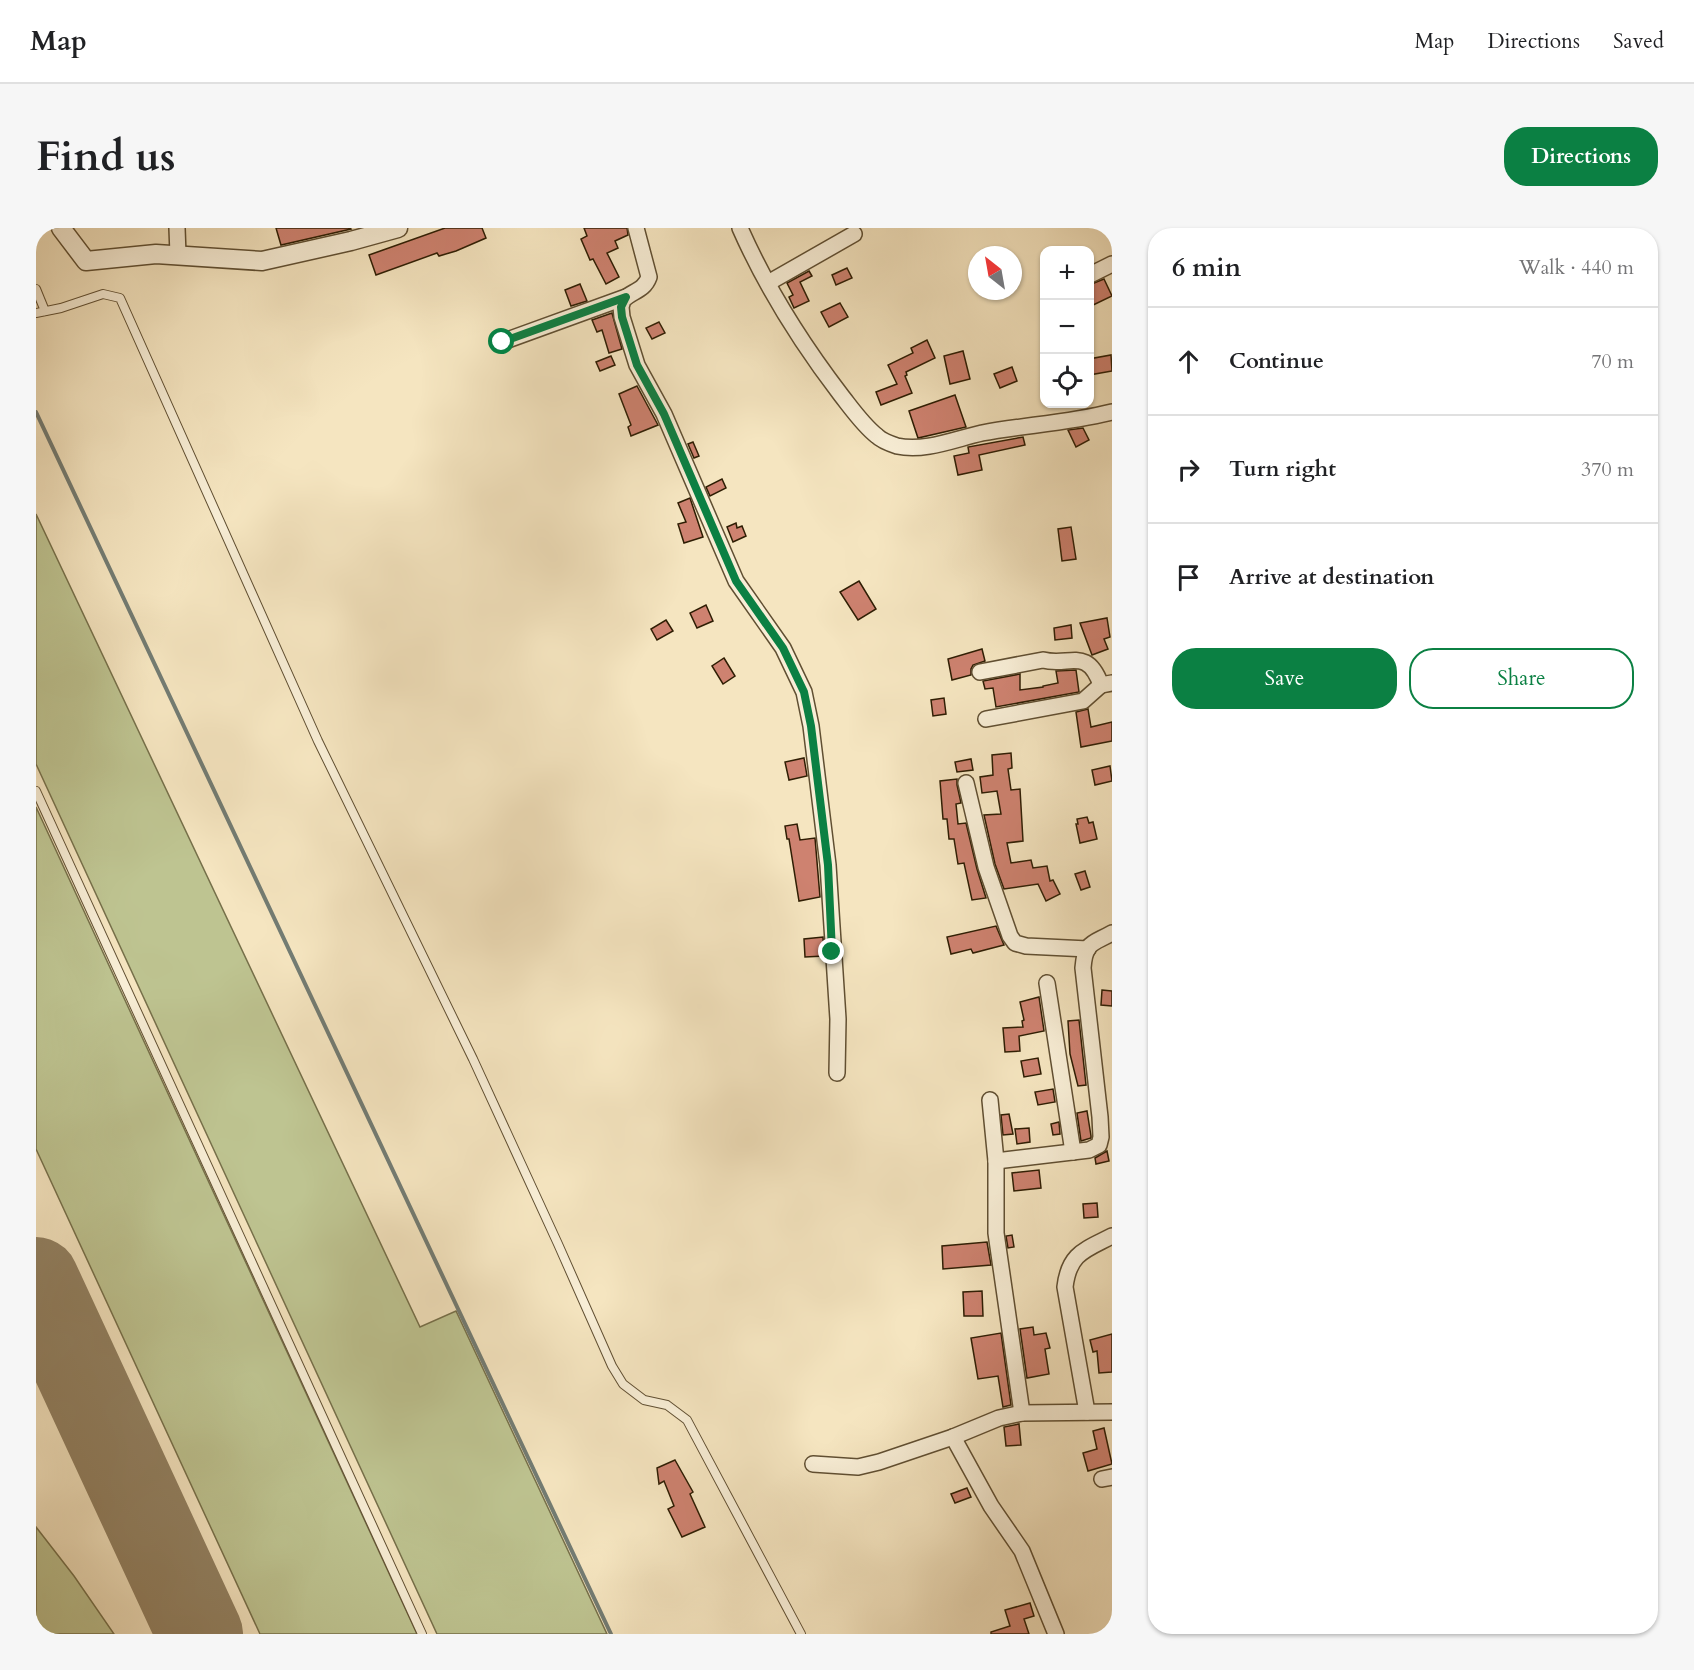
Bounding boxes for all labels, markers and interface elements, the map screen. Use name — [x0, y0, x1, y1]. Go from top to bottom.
text: Map — [30, 22, 87, 60]
text: Map — [1414, 27, 1454, 56]
text: Directions — [1487, 27, 1580, 56]
text: Saved — [1613, 27, 1664, 56]
button: Directions — [1504, 127, 1658, 186]
text: Find us — [36, 128, 176, 185]
north arrow — [968, 246, 1022, 300]
map controls — [1040, 246, 1094, 408]
button: + — [1040, 246, 1094, 300]
text: 6 min — [1172, 250, 1241, 285]
text: Walk · 440 m — [1519, 254, 1634, 281]
button: − — [1040, 300, 1094, 354]
route start — [488, 328, 514, 354]
icon: ahead — [1172, 345, 1205, 378]
text: Continue — [1229, 346, 1324, 376]
text: 70 m — [1591, 348, 1634, 375]
button: locate — [1040, 354, 1094, 408]
icon: right — [1172, 453, 1205, 486]
text: Turn right — [1229, 454, 1336, 484]
text: 370 m — [1581, 456, 1634, 483]
icon: arrive — [1172, 561, 1205, 594]
text: Arrive at destination — [1229, 562, 1434, 592]
button: Save — [1172, 648, 1397, 709]
button: Share — [1409, 648, 1634, 709]
route end — [818, 938, 844, 964]

